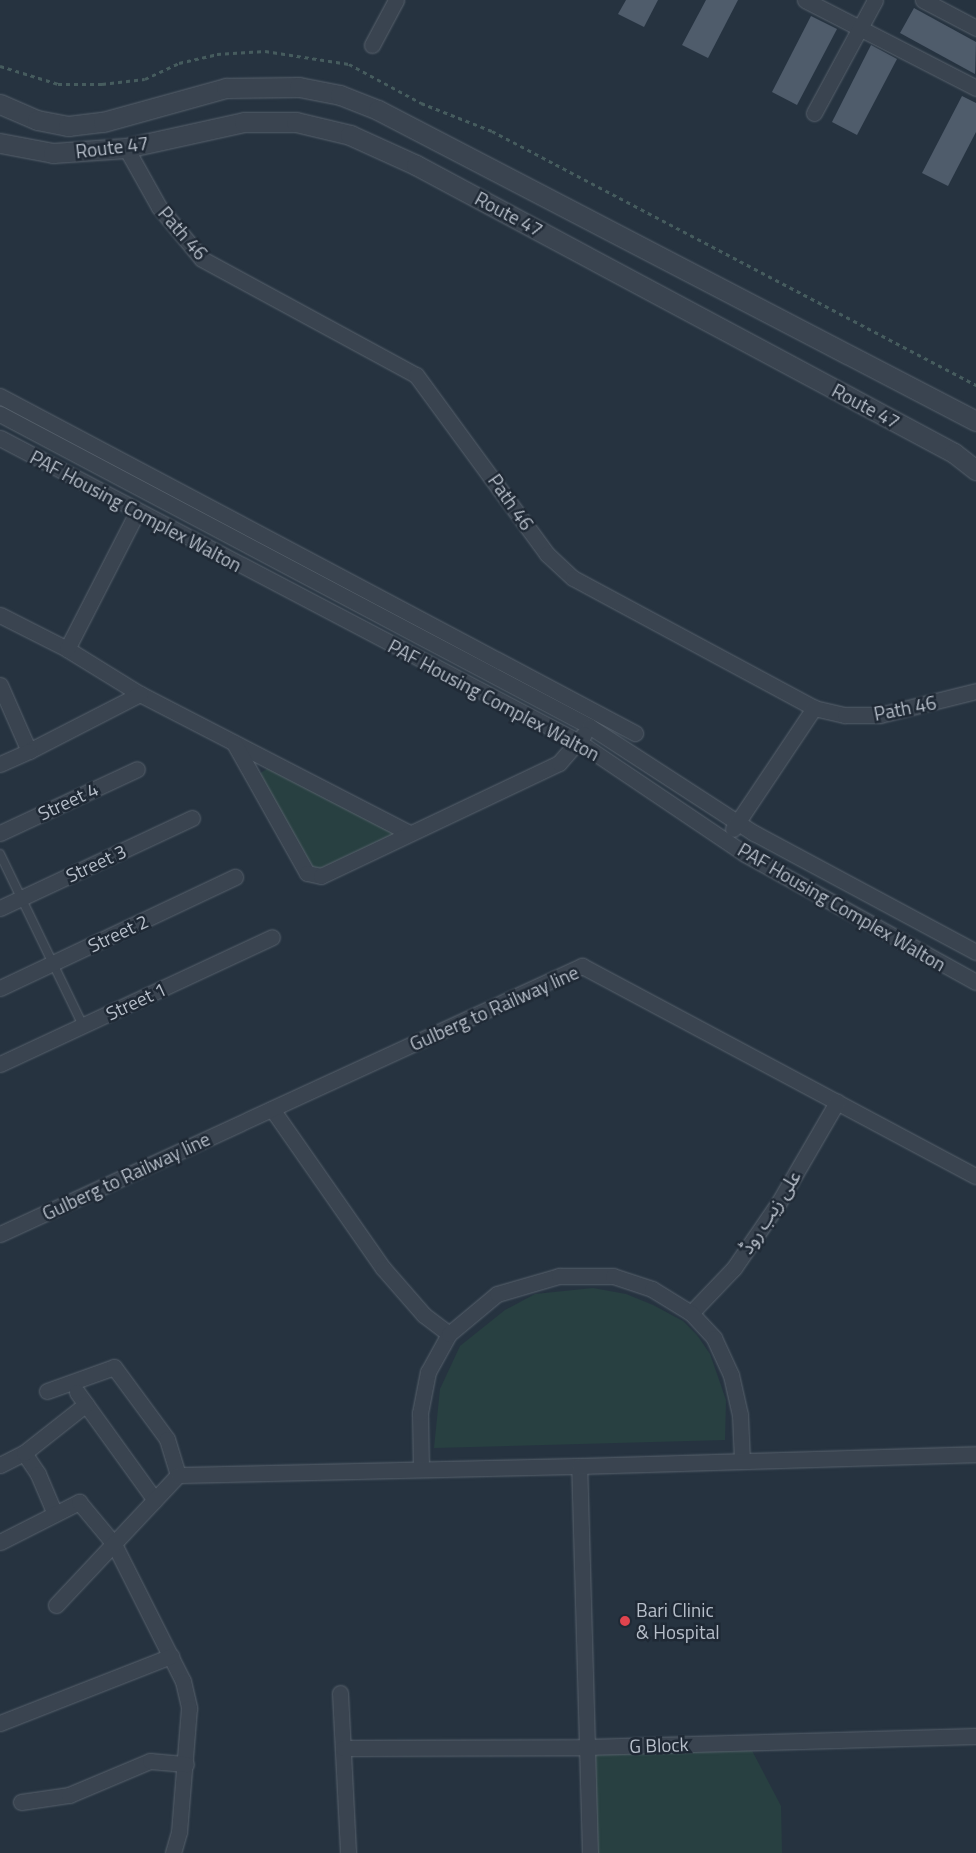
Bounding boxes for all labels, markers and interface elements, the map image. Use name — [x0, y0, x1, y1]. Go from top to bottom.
street label: Route 47 — [74, 131, 150, 163]
street label: Route 47 — [471, 187, 547, 241]
street label: Path 46 — [154, 202, 212, 264]
street label: Route 47 — [828, 379, 904, 433]
street label: PAF Housing Complex Walton — [26, 445, 246, 577]
street label: Path 46 — [484, 470, 538, 534]
street label: PAF Housing Complex Walton — [384, 634, 604, 766]
street label: Path 46 — [872, 691, 938, 725]
street label: Street 4 — [34, 777, 102, 825]
street label: PAF Housing Complex Walton — [734, 838, 950, 976]
street label: Street 3 — [62, 839, 130, 887]
street label: Street 2 — [84, 909, 152, 957]
street label: Gulberg to Railway line — [406, 961, 582, 1055]
street label: Street 1 — [102, 977, 170, 1025]
street label: Gulberg to Railway line — [39, 1127, 213, 1225]
street label: علی زیب روڈ — [735, 1166, 805, 1258]
place label: Bari Clinic & Hospital — [636, 1599, 720, 1643]
marker: Bari Clinic & Hospital — [618, 1614, 632, 1628]
street label: G Block — [629, 1733, 689, 1757]

